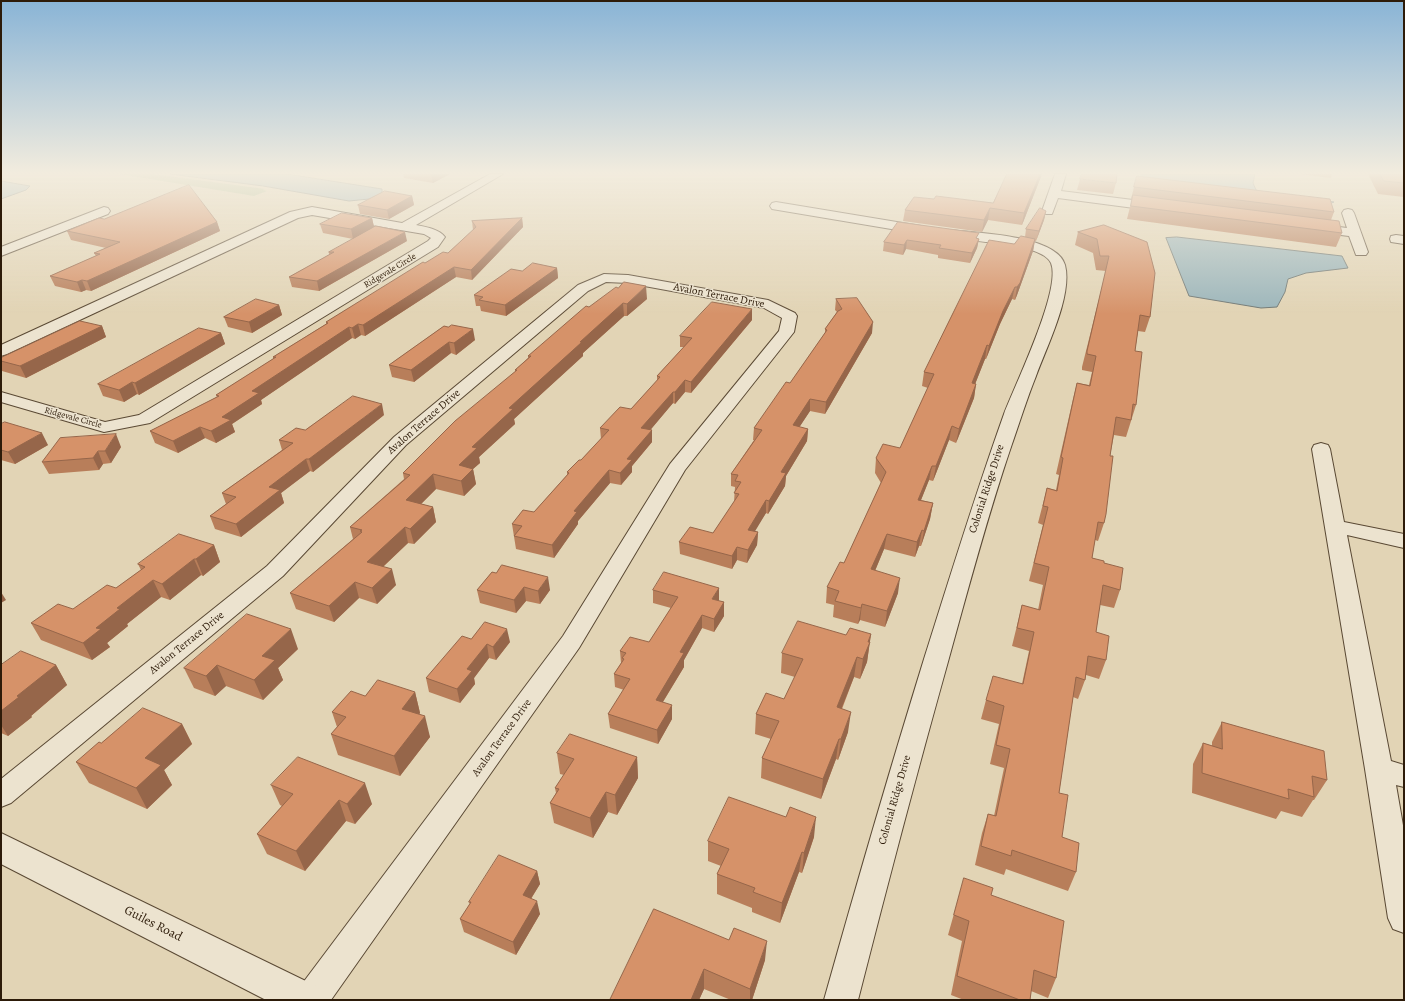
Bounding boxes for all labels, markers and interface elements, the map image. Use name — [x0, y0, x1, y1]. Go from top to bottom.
street label: Ridgevale Circle — [362, 251, 418, 291]
street label: Avalon Terrace Drive — [672, 281, 766, 311]
street label: Avalon Terrace Drive — [385, 387, 463, 457]
street label: Ridgevale Circle — [43, 405, 103, 431]
street label: Colonial Ridge Drive — [966, 443, 1008, 535]
street label: Avalon Terrace Drive — [147, 609, 227, 677]
street label: Avalon Terrace Drive — [469, 697, 535, 779]
street label: Colonial Ridge Drive — [876, 754, 914, 846]
street label: Guiles Road — [121, 903, 185, 945]

